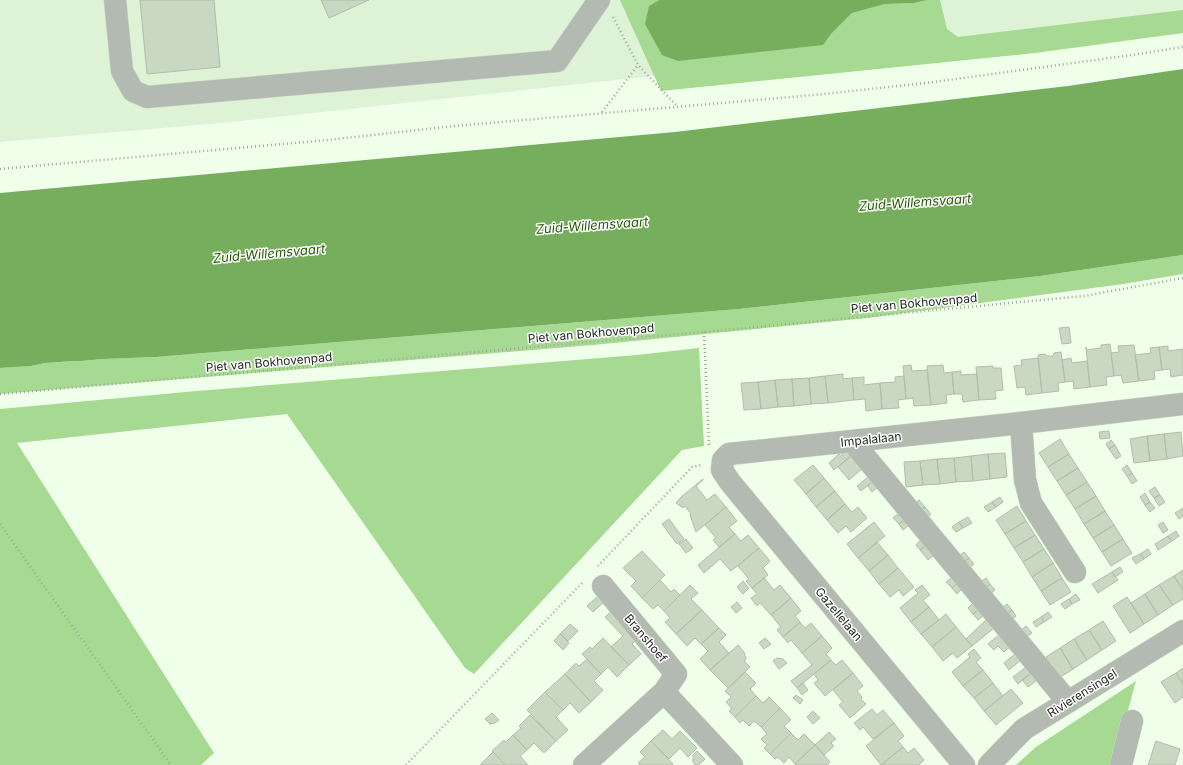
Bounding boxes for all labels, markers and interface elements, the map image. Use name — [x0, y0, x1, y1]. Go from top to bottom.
water label: Zuid-Willemsvaart — [858, 190, 973, 214]
water label: Zuid-Willemsvaart — [535, 213, 650, 237]
water label: Zuid-Willemsvaart — [212, 240, 327, 266]
street label: Piet van Bokhovenpad — [850, 290, 978, 316]
street label: Piet van Bokhovenpad — [527, 320, 655, 346]
street label: Piet van Bokhovenpad — [205, 349, 333, 375]
street label: Impalalaan — [840, 428, 902, 450]
street label: Gazellelaan — [812, 584, 866, 644]
street label: Branshoef — [622, 611, 671, 666]
street label: Rivierensingel — [1044, 666, 1120, 720]

